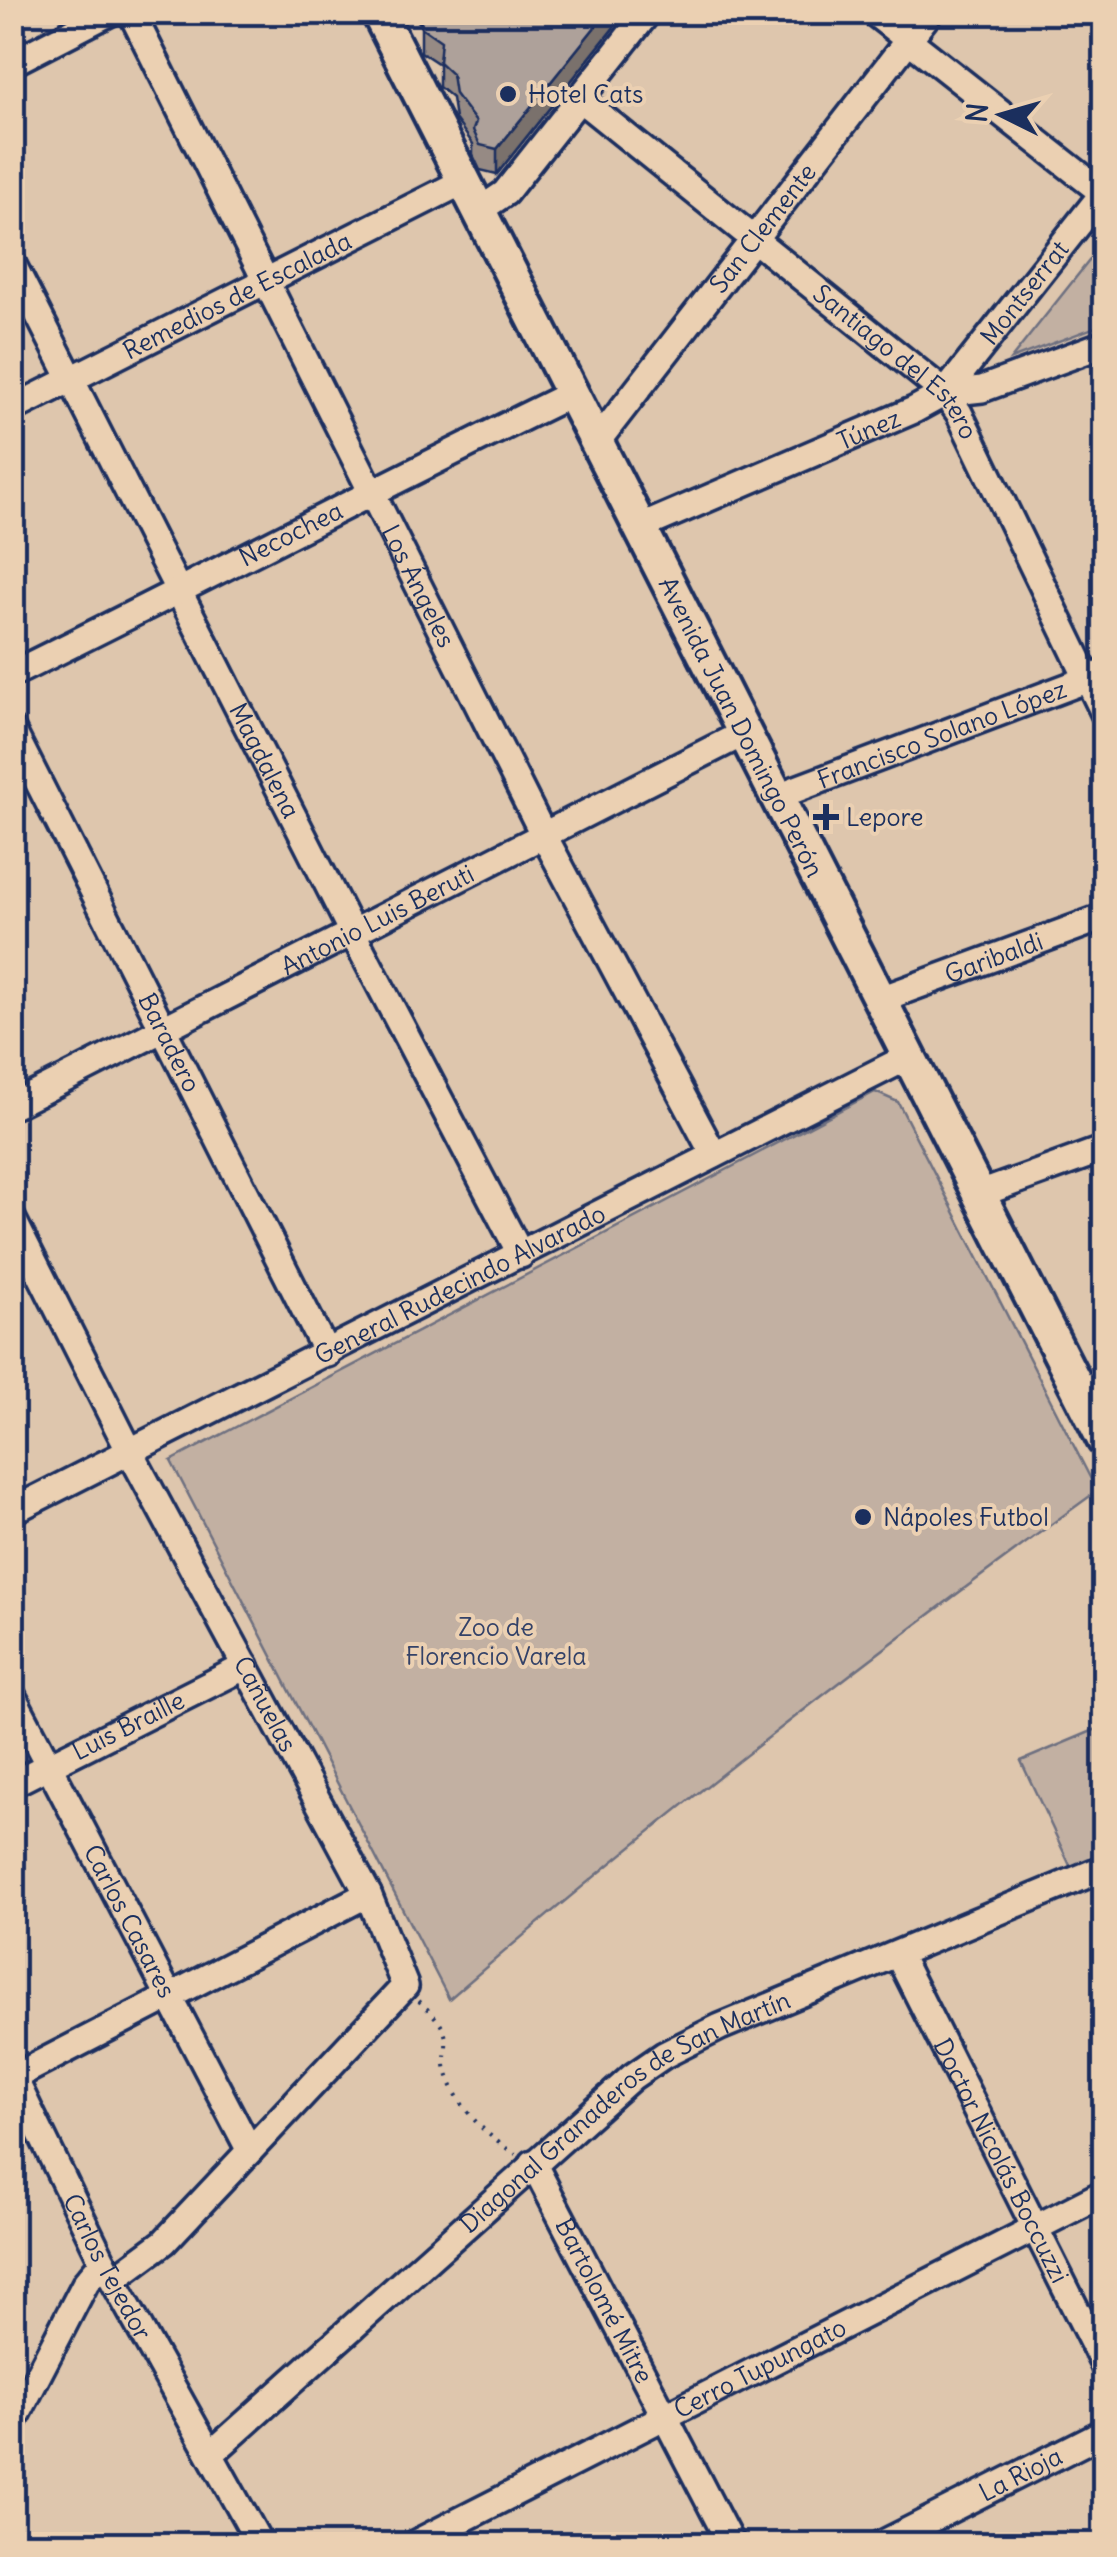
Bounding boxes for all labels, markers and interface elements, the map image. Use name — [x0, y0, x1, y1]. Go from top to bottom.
north arrow — [952, 65, 1052, 165]
place label: Hotel Cats — [528, 78, 643, 110]
marker: Hotel Cats — [497, 83, 519, 105]
text: N — [958, 102, 996, 124]
street label: San Clemente — [702, 157, 823, 299]
street label: Remedios de Escalada — [117, 225, 357, 366]
street label: Montserrat — [973, 234, 1076, 351]
street label: Santiago del Estero — [807, 277, 985, 444]
street label: Túnez — [832, 402, 905, 457]
street label: Necochea — [234, 494, 348, 573]
street label: Los Ángeles — [375, 519, 463, 653]
street label: Avenida Juan Domingo Perón — [652, 572, 831, 882]
street label: Francisco Solano López — [813, 673, 1071, 796]
street label: Magdalena — [222, 697, 307, 823]
place label: Lepore — [846, 801, 924, 833]
marker: Lepore — [815, 806, 837, 828]
street label: Antonio Luis Beruti — [275, 857, 479, 982]
street label: Garibaldi — [940, 925, 1047, 990]
street label: Baradero — [131, 988, 208, 1097]
street label: General Rudecindo Alvarado — [309, 1197, 611, 1371]
place label: Nápoles Futbol — [883, 1501, 1049, 1533]
marker: Nápoles Futbol — [852, 1506, 874, 1528]
park label: Zoo de Florencio Varela — [405, 1611, 587, 1672]
street label: Cañuelas — [227, 1650, 304, 1757]
street label: Luis Braille — [66, 1684, 190, 1767]
street label: Carlos Casares — [77, 1839, 183, 2003]
street label: Diagonal Granaderos de San Martín — [453, 1984, 795, 2240]
street label: Doctor Nicolás Boccuzzi — [926, 2033, 1076, 2288]
street label: Carlos Tejedor — [56, 2188, 159, 2345]
street label: Bartolomé Mitre — [548, 2213, 661, 2388]
street label: Cerro Tupungato — [668, 2311, 852, 2425]
street label: La Rioja — [973, 2440, 1067, 2509]

